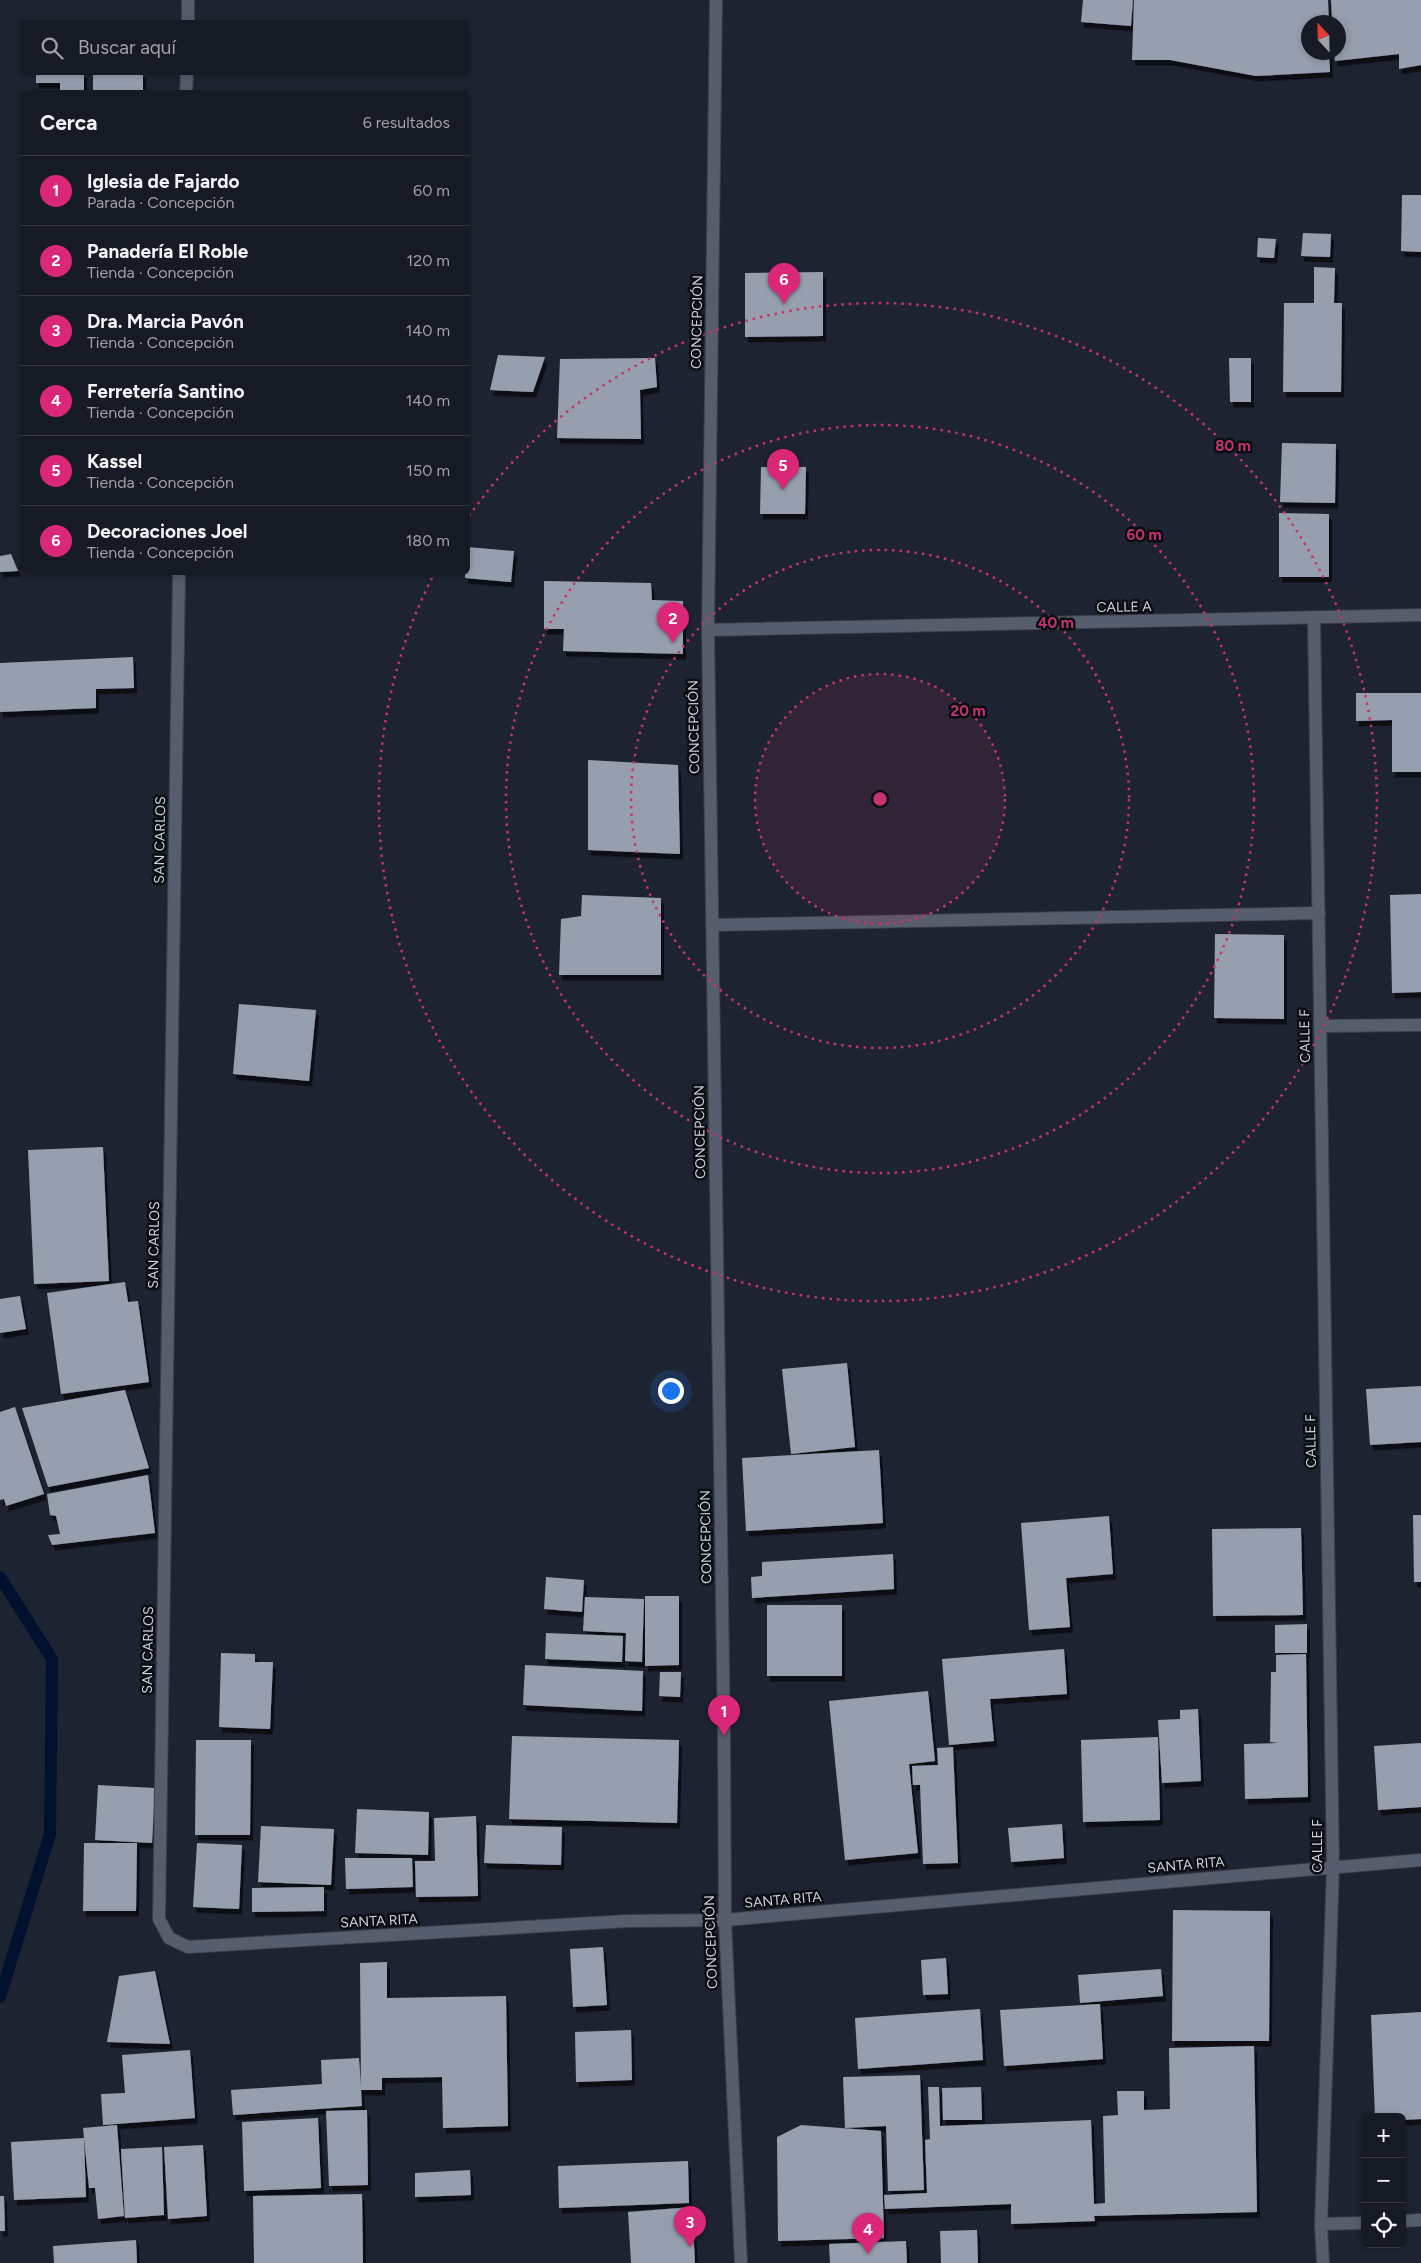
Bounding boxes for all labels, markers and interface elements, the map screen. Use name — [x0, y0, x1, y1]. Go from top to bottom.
north arrow — [1301, 15, 1346, 60]
search box — [20, 20, 470, 75]
icon: search — [38, 34, 66, 62]
text: Buscar aquí — [78, 36, 176, 59]
text: Cerca — [40, 110, 97, 135]
text: 6 resultados — [363, 113, 450, 132]
text: Iglesia de Fajardo — [87, 170, 240, 193]
text: 1 — [53, 181, 59, 200]
text: 60 m — [413, 181, 450, 200]
text: Parada · Concepción — [87, 193, 235, 212]
text: Panadería El Roble — [87, 240, 248, 263]
text: 2 — [51, 251, 61, 270]
text: 120 m — [407, 251, 450, 270]
text: Tienda · Concepción — [87, 263, 234, 282]
pin: 6 — [768, 263, 800, 304]
street label: CONCEPCIÓN — [688, 275, 706, 369]
text: Dra. Marcia Pavón — [87, 310, 244, 333]
text: 3 — [52, 321, 60, 340]
text: 140 m — [406, 321, 450, 340]
text: Tienda · Concepción — [87, 333, 234, 352]
text: Ferretería Santino — [87, 380, 245, 403]
text: 4 — [51, 391, 61, 410]
text: 140 m — [406, 391, 450, 410]
text: Tienda · Concepción — [87, 403, 234, 422]
text: 80 m — [1215, 437, 1251, 455]
pin: 5 — [767, 449, 799, 490]
text: Kassel — [87, 450, 142, 473]
text: 5 — [51, 461, 61, 480]
text: 150 m — [406, 461, 450, 480]
text: Tienda · Concepción — [87, 473, 234, 492]
text: Decoraciones Joel — [87, 520, 247, 543]
text: 60 m — [1126, 526, 1162, 544]
text: 6 — [51, 531, 61, 550]
text: 180 m — [406, 531, 450, 550]
text: Tienda · Concepción — [87, 543, 234, 562]
street label: CALLE A — [1096, 598, 1152, 616]
pin: 2 — [657, 602, 689, 643]
text: 40 m — [1038, 614, 1074, 632]
street label: CONCEPCIÓN — [685, 680, 703, 774]
text: 20 m — [950, 702, 986, 720]
centre of rings — [871, 790, 889, 808]
street label: SAN CARLOS — [151, 796, 169, 884]
street label: CALLE F — [1296, 1009, 1314, 1063]
street label: CONCEPCIÓN — [691, 1085, 709, 1179]
street label: SAN CARLOS — [145, 1201, 163, 1289]
your location — [658, 1378, 684, 1404]
street label: CALLE F — [1302, 1414, 1320, 1468]
street label: CONCEPCIÓN — [697, 1490, 715, 1584]
street label: SAN CARLOS — [139, 1606, 157, 1694]
pin: 1 — [708, 1695, 740, 1736]
street label: CALLE F — [1309, 1819, 1326, 1873]
street label: SANTA RITA — [1147, 1853, 1226, 1877]
street label: SANTA RITA — [744, 1888, 823, 1912]
street label: CONCEPCIÓN — [701, 1895, 721, 1989]
street label: SANTA RITA — [340, 1910, 419, 1932]
map controls — [1361, 2113, 1406, 2248]
button: + — [1361, 2113, 1406, 2158]
button: − — [1361, 2158, 1406, 2203]
button: locate — [1361, 2203, 1406, 2248]
pin: 3 — [674, 2206, 706, 2247]
pin: 4 — [852, 2213, 884, 2254]

